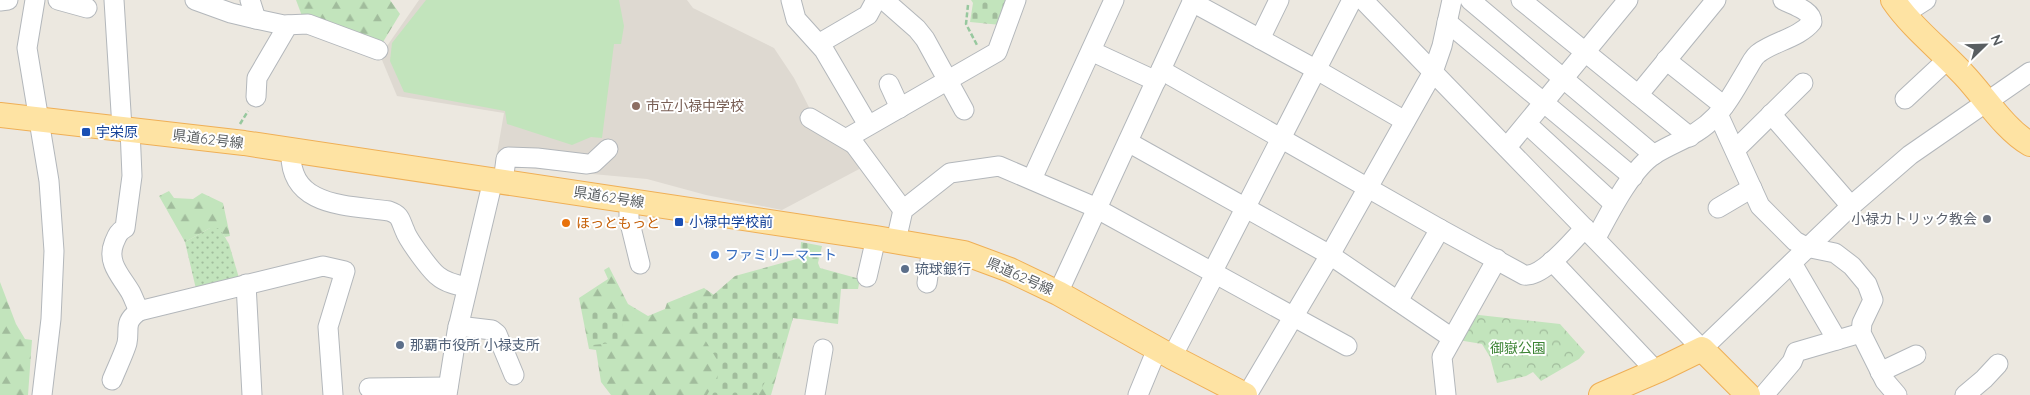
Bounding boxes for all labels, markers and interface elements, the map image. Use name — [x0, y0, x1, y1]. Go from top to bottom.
north arrow — [1960, 20, 2010, 70]
text: N — [1987, 32, 2007, 48]
place label: 市立小禄中学校 — [646, 97, 744, 115]
marker: 市立小禄中学校 — [630, 100, 642, 112]
place label: 宇栄原 — [96, 123, 138, 141]
marker: 宇栄原 — [80, 126, 92, 138]
street label: 県道62号線 — [172, 126, 244, 152]
street label: 県道62号線 — [572, 183, 646, 211]
place label: 小禄カトリック教会 — [1851, 210, 1977, 228]
place label: 小禄中学校前 — [689, 213, 773, 231]
marker: 小禄カトリック教会 — [1981, 213, 1993, 225]
place label: ほっともっと — [576, 214, 660, 232]
marker: 小禄中学校前 — [673, 216, 685, 228]
marker: ほっともっと — [560, 217, 572, 229]
place label: ファミリーマート — [725, 246, 837, 264]
marker: ファミリーマート — [709, 249, 721, 261]
street label: 県道62号線 — [984, 253, 1056, 299]
place label: 琉球銀行 — [915, 260, 971, 278]
marker: 琉球銀行 — [899, 263, 911, 275]
place label: 那覇市役所 小禄支所 — [410, 336, 540, 354]
marker: 那覇市役所 小禄支所 — [394, 339, 406, 351]
park label: 御嶽公園 — [1490, 339, 1546, 357]

